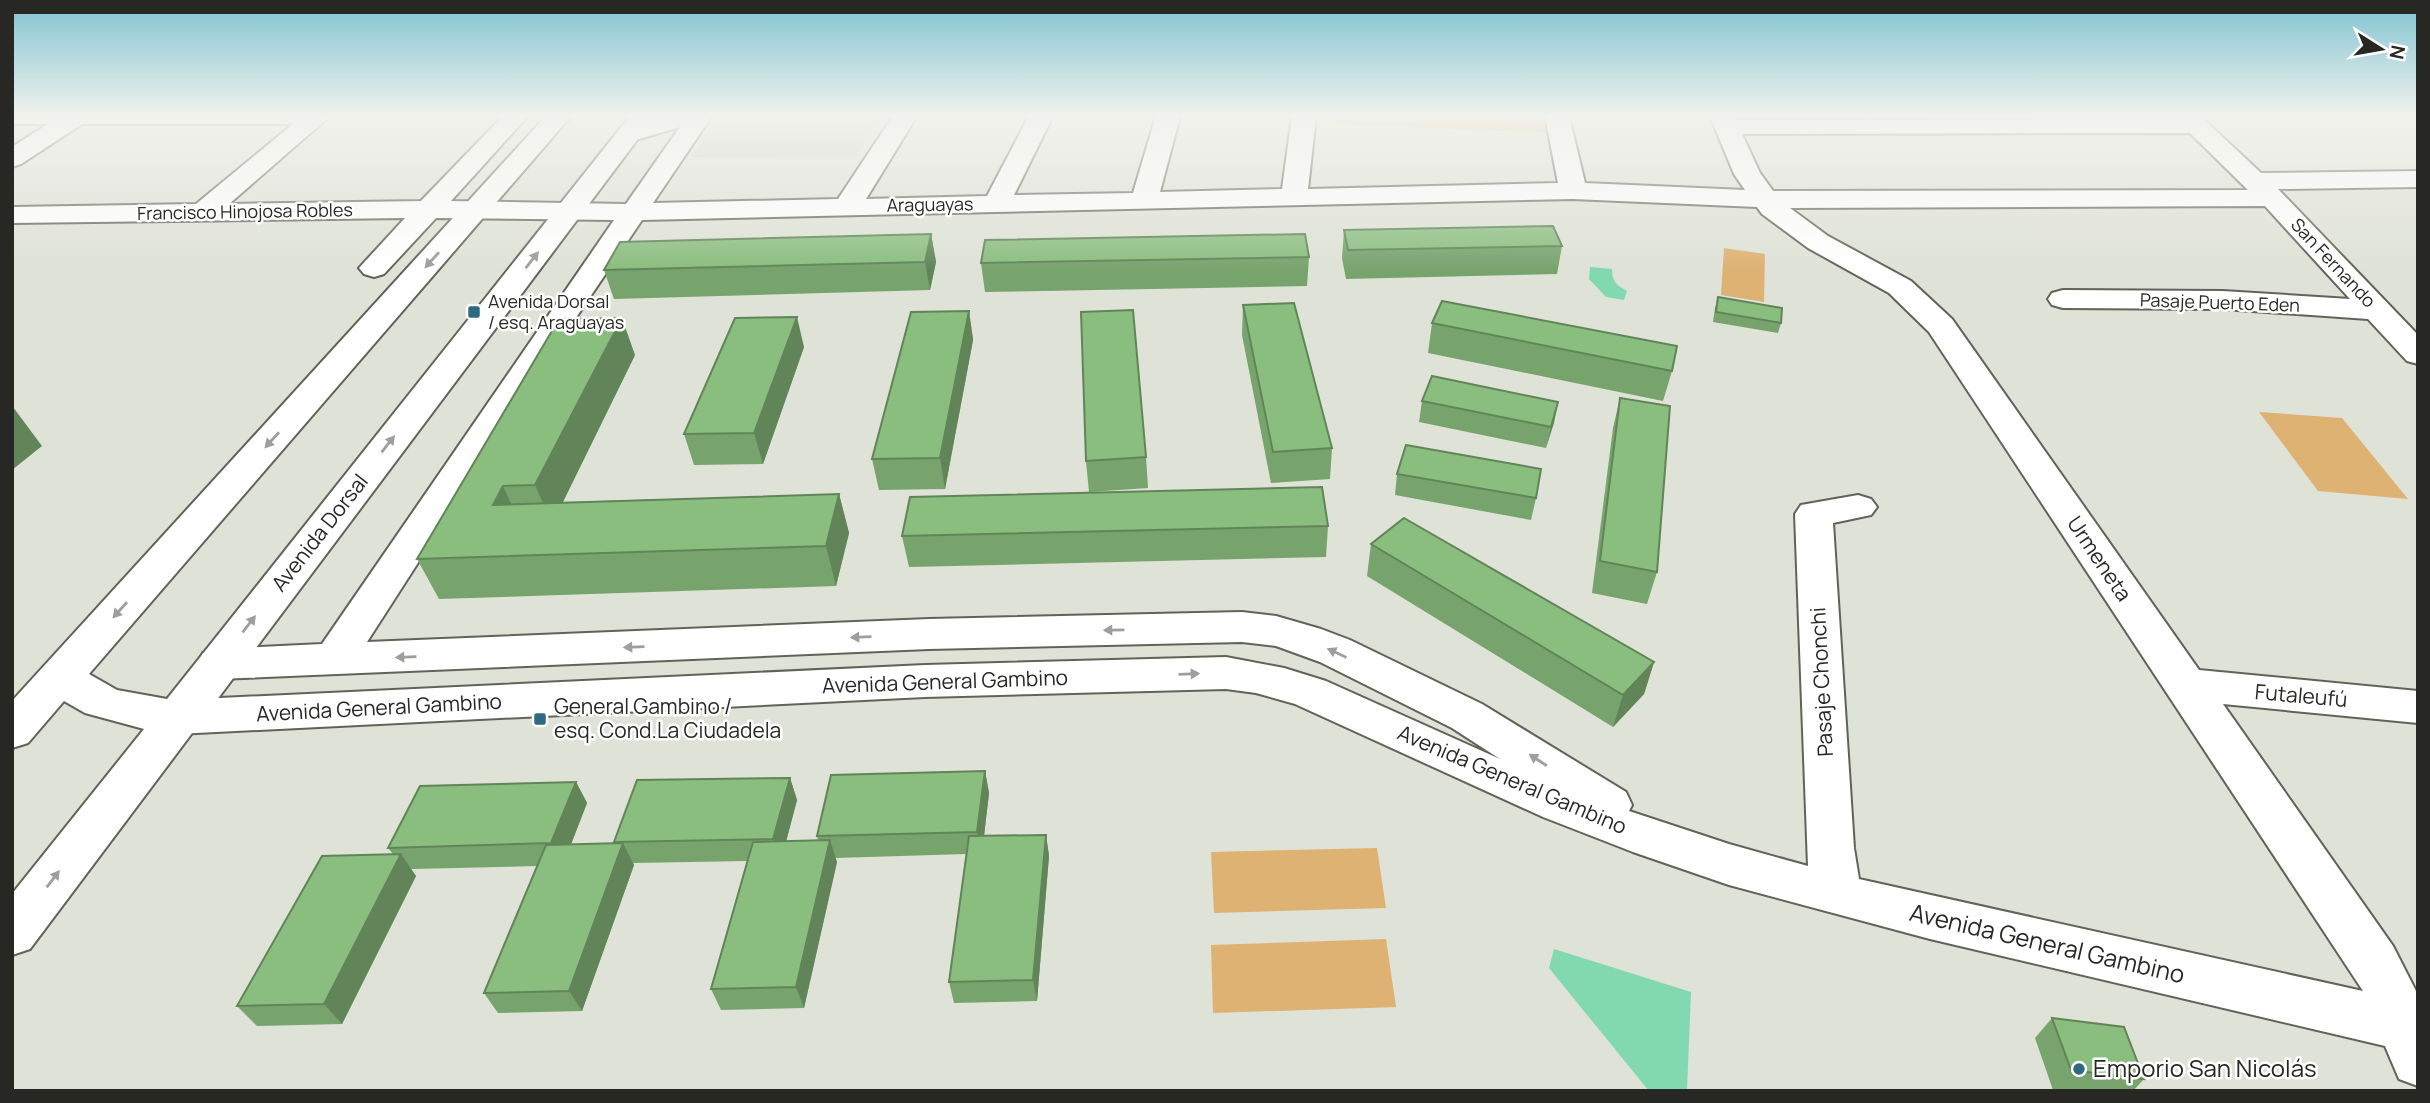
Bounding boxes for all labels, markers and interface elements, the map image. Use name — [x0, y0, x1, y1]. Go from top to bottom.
north arrow — [2346, 14, 2416, 84]
text: N — [2384, 43, 2412, 61]
street label: Araguayas — [886, 191, 974, 217]
street label: Francisco Hinojosa Robles — [137, 197, 353, 225]
street label: San Fernando — [2286, 213, 2381, 312]
one-way arrow — [424, 251, 440, 269]
one-way arrow — [524, 251, 539, 269]
street label: Pasaje Puerto Eden — [2140, 287, 2300, 317]
place label: Avenida Dorsal / esq. Araguayas — [488, 289, 624, 334]
marker: Avenida Dorsal / esq. Araguayas — [466, 304, 482, 320]
one-way arrow — [264, 431, 280, 449]
one-way arrow — [381, 436, 396, 454]
street label: Avenida Dorsal — [265, 468, 374, 597]
street label: Urmeneta — [2061, 511, 2138, 606]
one-way arrow — [113, 601, 129, 618]
street label: Pasaje Chonchi — [1803, 607, 1839, 757]
one-way arrow — [241, 615, 255, 633]
one-way arrow — [1103, 624, 1125, 636]
one-way arrow — [850, 632, 872, 643]
one-way arrow — [622, 642, 644, 653]
one-way arrow — [1327, 647, 1348, 658]
one-way arrow — [395, 652, 417, 663]
street label: Avenida General Gambino — [821, 663, 1068, 699]
one-way arrow — [1178, 668, 1200, 679]
street label: Futaleufú — [2254, 677, 2348, 713]
street label: Avenida General Gambino — [255, 687, 503, 727]
place label: General Gambino / esq. Cond.La Ciudadela — [554, 692, 781, 744]
marker: General Gambino / esq. Cond.La Ciudadela — [532, 711, 548, 727]
street label: Avenida General Gambino — [1394, 718, 1631, 840]
one-way arrow — [1529, 753, 1547, 767]
one-way arrow — [46, 870, 60, 888]
street label: Avenida General Gambino — [1907, 895, 2188, 990]
place label: Emporio San Nicolás — [2093, 1051, 2317, 1084]
marker: Emporio San Nicolás — [2071, 1061, 2087, 1077]

